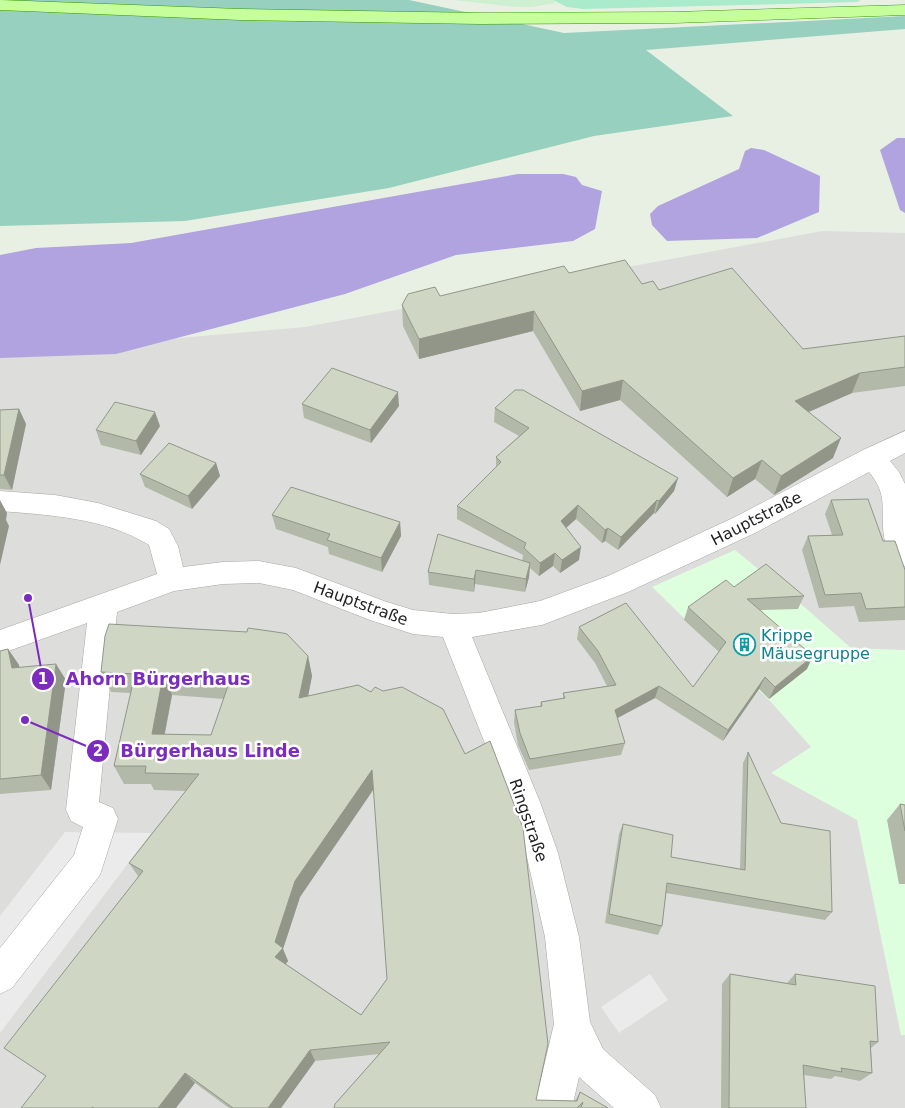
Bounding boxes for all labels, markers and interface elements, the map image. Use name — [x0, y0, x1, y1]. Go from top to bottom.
street label: Hauptstraße — [708, 487, 805, 549]
street label: Hauptstraße — [311, 578, 411, 629]
place label: Krippe Mäusegruppe — [761, 626, 870, 663]
building icon: Krippe Mäusegruppe — [733, 632, 757, 656]
callout: Ahorn Bürgerhaus — [31, 663, 261, 696]
text: Ahorn Bürgerhaus — [66, 668, 250, 689]
text: 1 — [38, 670, 48, 688]
callout: Bürgerhaus Linde — [85, 734, 310, 767]
text: Bürgerhaus Linde — [120, 740, 300, 761]
text: 2 — [93, 742, 103, 760]
street label: Ringstraße — [505, 776, 552, 864]

